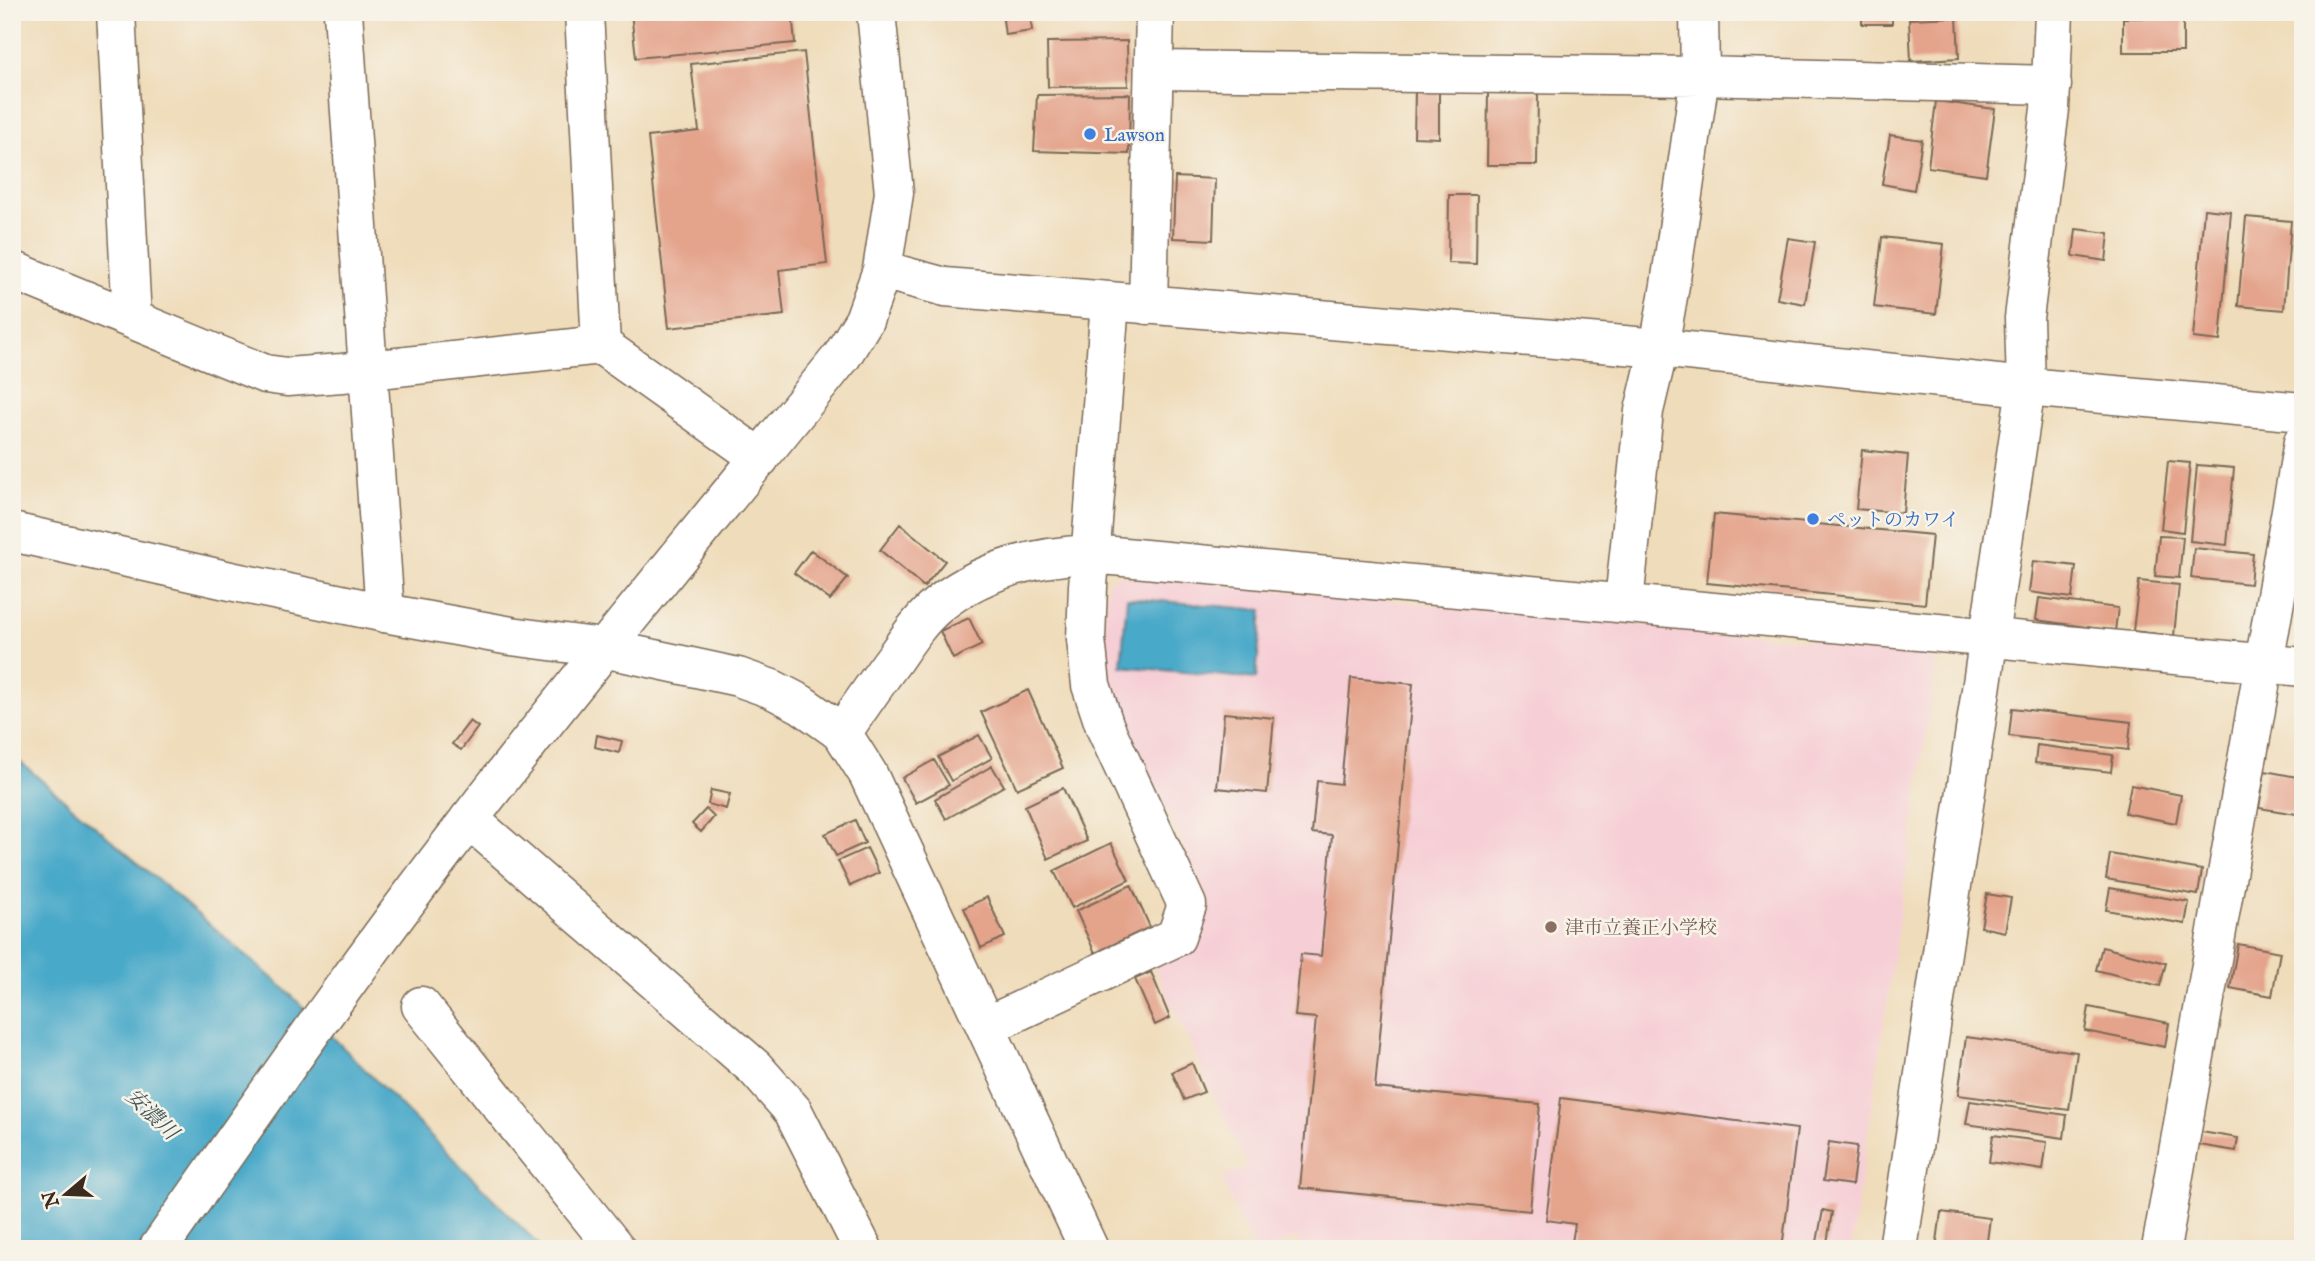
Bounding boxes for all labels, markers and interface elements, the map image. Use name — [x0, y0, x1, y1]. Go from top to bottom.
place label: Lawson — [1104, 124, 1165, 148]
marker: Lawson — [1082, 126, 1098, 142]
place label: ペットのカワイ — [1827, 509, 1959, 533]
marker: ペットのカワイ — [1805, 511, 1821, 527]
place label: 津市立養正小学校 — [1565, 917, 1717, 941]
marker: 津市立養正小学校 — [1543, 919, 1559, 935]
water label: 安濃川 — [119, 1083, 184, 1148]
north arrow — [32, 1160, 102, 1230]
text: N — [38, 1187, 66, 1212]

